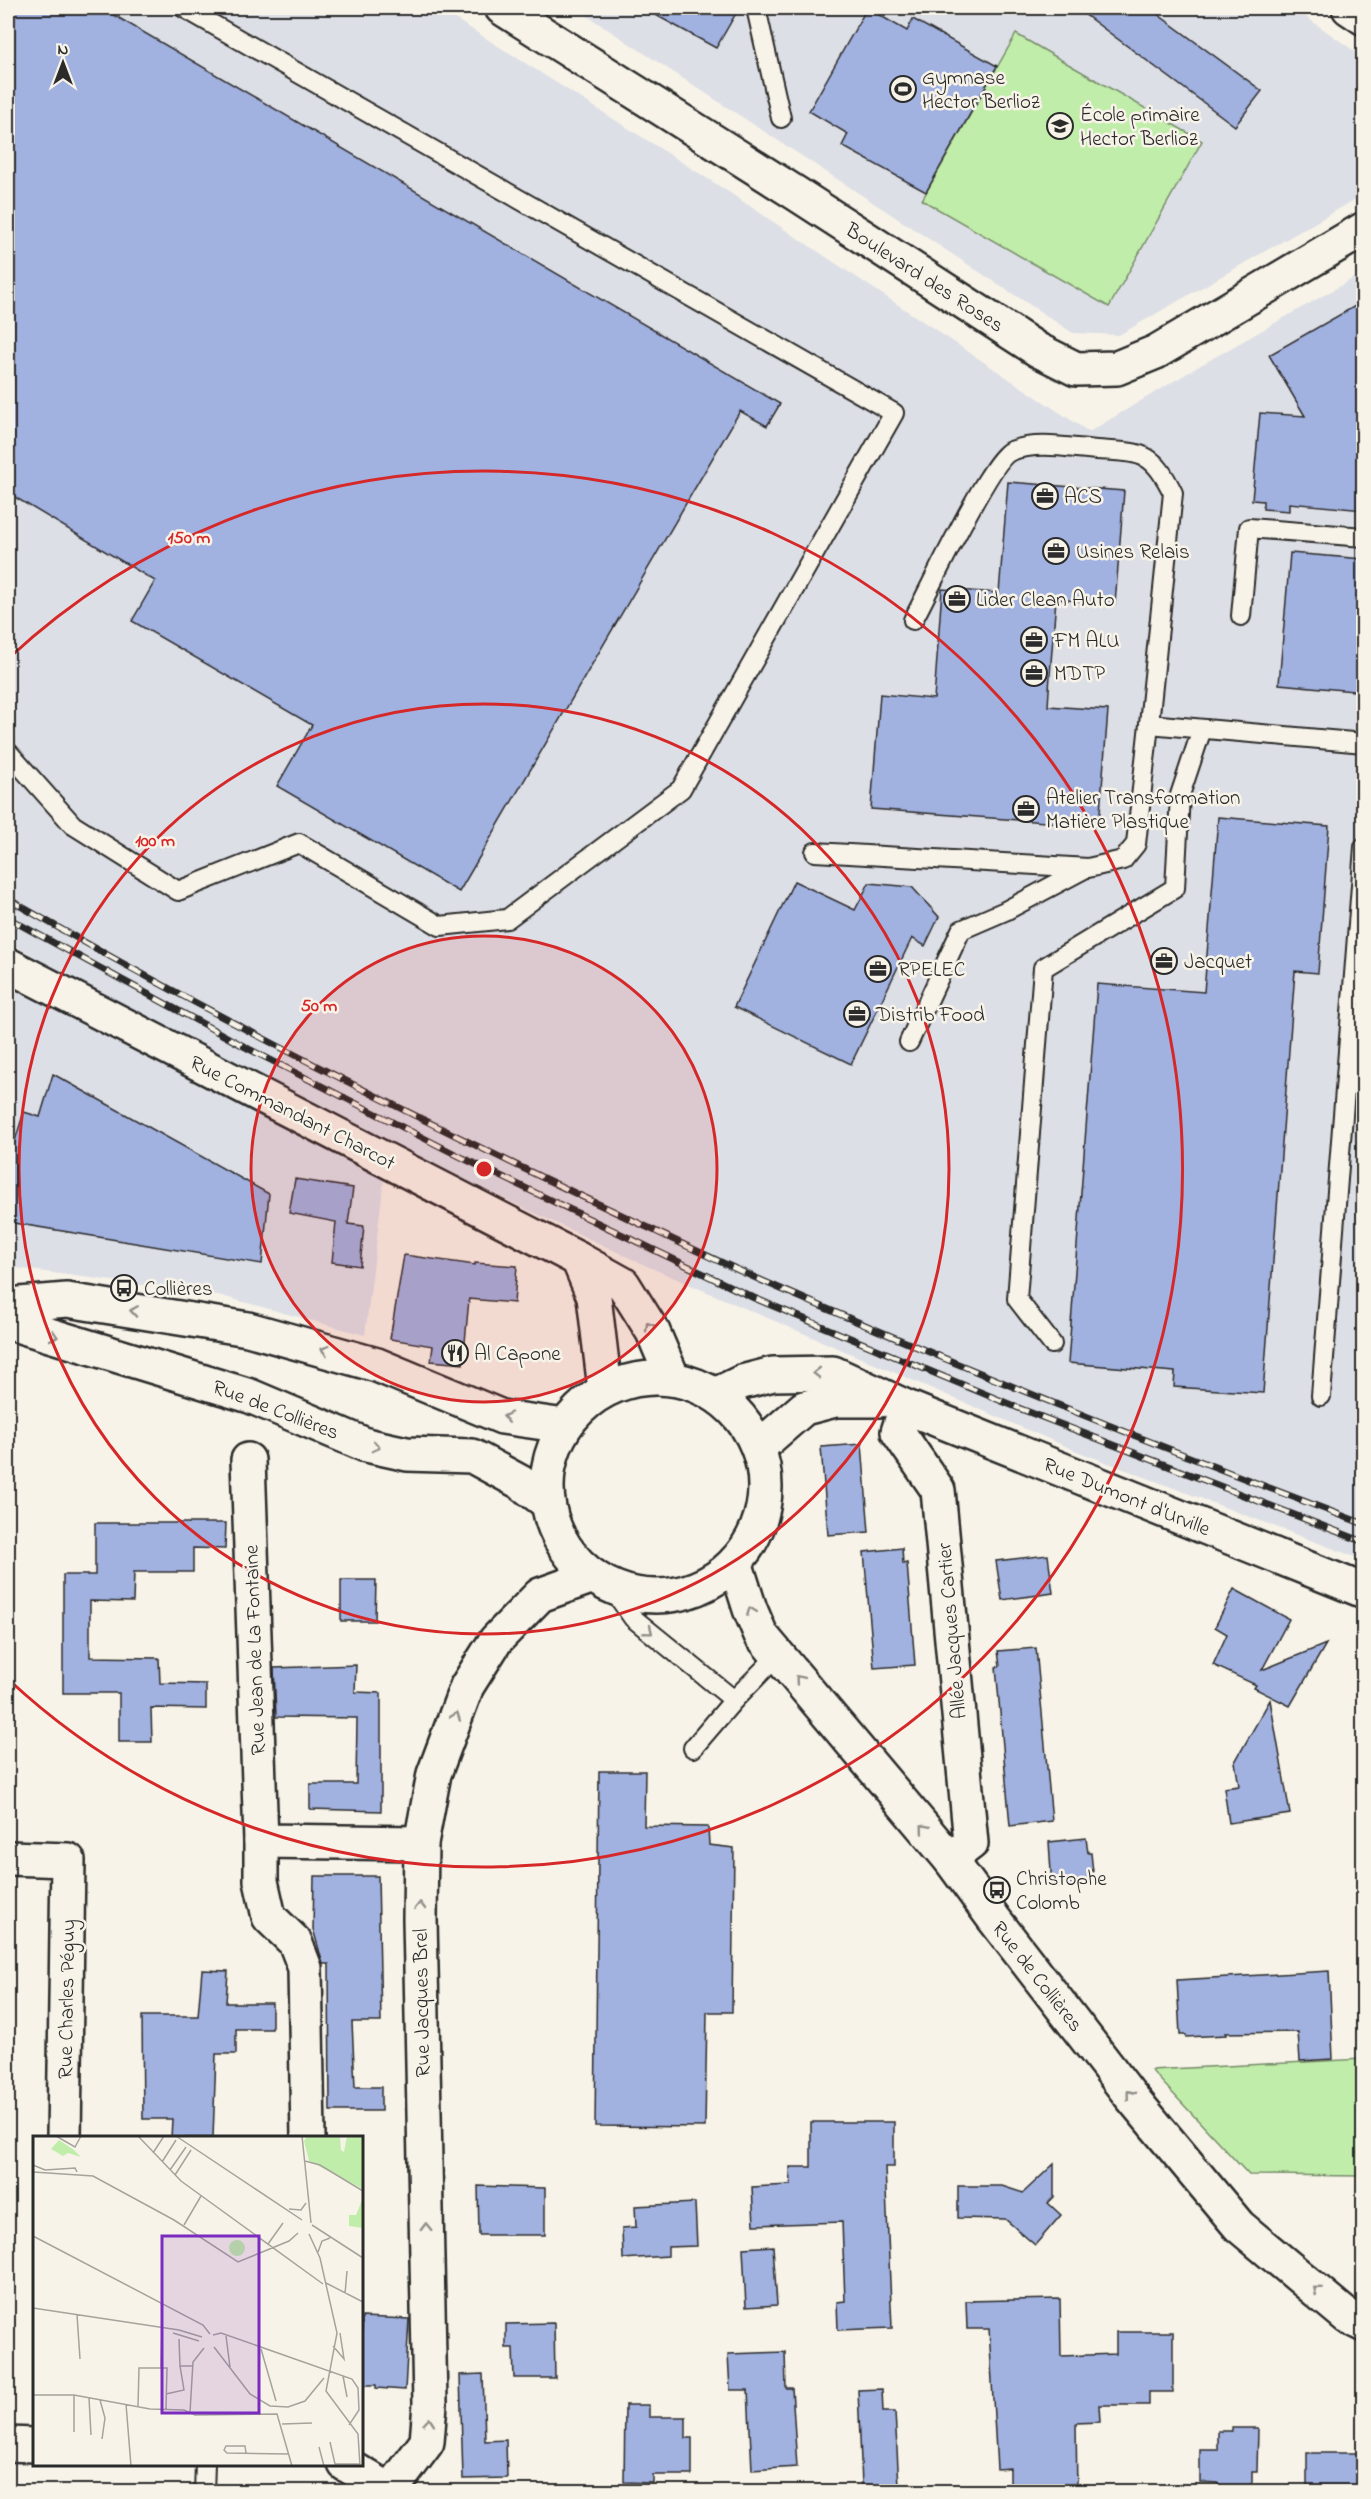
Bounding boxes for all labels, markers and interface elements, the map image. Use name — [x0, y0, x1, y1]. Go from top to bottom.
north arrow — [33, 33, 93, 93]
text: N — [58, 38, 69, 62]
place label: Gymnase Hector Berlioz — [922, 64, 1040, 118]
sports icon: Gymnase Hector Berlioz — [888, 74, 918, 104]
place label: École primaire Hector Berlioz — [1080, 101, 1200, 155]
school or university icon: École primaire Hector Berlioz — [1045, 111, 1075, 141]
street label: Boulevard des Roses — [838, 216, 1009, 341]
office icon: ACS — [1030, 481, 1060, 511]
place label: ACS — [1064, 483, 1102, 513]
text: 150 m — [168, 526, 210, 552]
office icon: Usines Relais — [1041, 536, 1071, 566]
place label: Usines Relais — [1076, 538, 1190, 568]
office icon: Lider Clean Auto — [942, 584, 972, 614]
place label: Lider Clean Auto — [976, 586, 1115, 616]
office icon: FM ALU — [1019, 625, 1049, 655]
place label: FM ALU — [1053, 627, 1120, 657]
office icon: MDTP — [1019, 658, 1049, 688]
place label: MDTP — [1054, 660, 1105, 690]
place label: Atelier Transformation Matière Plastique — [1046, 784, 1240, 838]
office icon: Atelier Transformation Matière Plastique — [1011, 794, 1041, 824]
text: 100 m — [135, 829, 175, 855]
office icon: Jacquet — [1149, 946, 1179, 976]
place label: Jacquet — [1184, 948, 1252, 978]
office icon: RPELEC — [863, 954, 893, 984]
place label: RPELEC — [898, 956, 965, 986]
text: 50 m — [301, 994, 337, 1020]
office icon: Distrib Food — [842, 999, 872, 1029]
place label: Distrib Food — [875, 1001, 985, 1031]
street label: Rue Commandant Charcot — [184, 1049, 400, 1179]
centre of rings — [474, 1159, 494, 1179]
bus stop icon: Collières — [109, 1273, 139, 1303]
place label: Collières — [144, 1275, 213, 1305]
one-way arrow — [129, 1305, 139, 1318]
one-way arrow — [645, 1322, 656, 1332]
one-way arrow — [48, 1329, 59, 1341]
restaurant icon: Al Capone — [440, 1338, 470, 1368]
place label: Al Capone — [474, 1340, 561, 1370]
one-way arrow — [320, 1345, 330, 1357]
one-way arrow — [813, 1367, 822, 1379]
street label: Rue de Collières — [208, 1373, 343, 1449]
one-way arrow — [503, 1411, 513, 1424]
one-way arrow — [371, 1440, 381, 1453]
street label: Rue Dumont d'Urville — [1038, 1451, 1215, 1545]
street label: Allée Jacques Cartier — [930, 1541, 976, 1720]
street label: Rue Jean de La Fontaine — [237, 1544, 275, 1756]
one-way arrow — [746, 1607, 758, 1618]
one-way arrow — [642, 1624, 653, 1635]
one-way arrow — [795, 1675, 806, 1686]
one-way arrow — [449, 1712, 461, 1723]
one-way arrow — [921, 1824, 932, 1835]
place label: Christophe Colomb — [1016, 1865, 1107, 1919]
bus stop icon: Christophe Colomb — [982, 1875, 1012, 1905]
one-way arrow — [414, 1902, 426, 1911]
street label: Rue de Collières — [984, 1915, 1089, 2039]
street label: Rue Charles Péguy — [52, 1919, 86, 2079]
street label: Rue Jacques Brel — [407, 1928, 439, 2078]
one-way arrow — [1126, 2090, 1137, 2101]
inset map — [33, 2136, 363, 2466]
one-way arrow — [420, 2223, 432, 2232]
one-way arrow — [1312, 2287, 1323, 2298]
one-way arrow — [422, 2418, 435, 2427]

